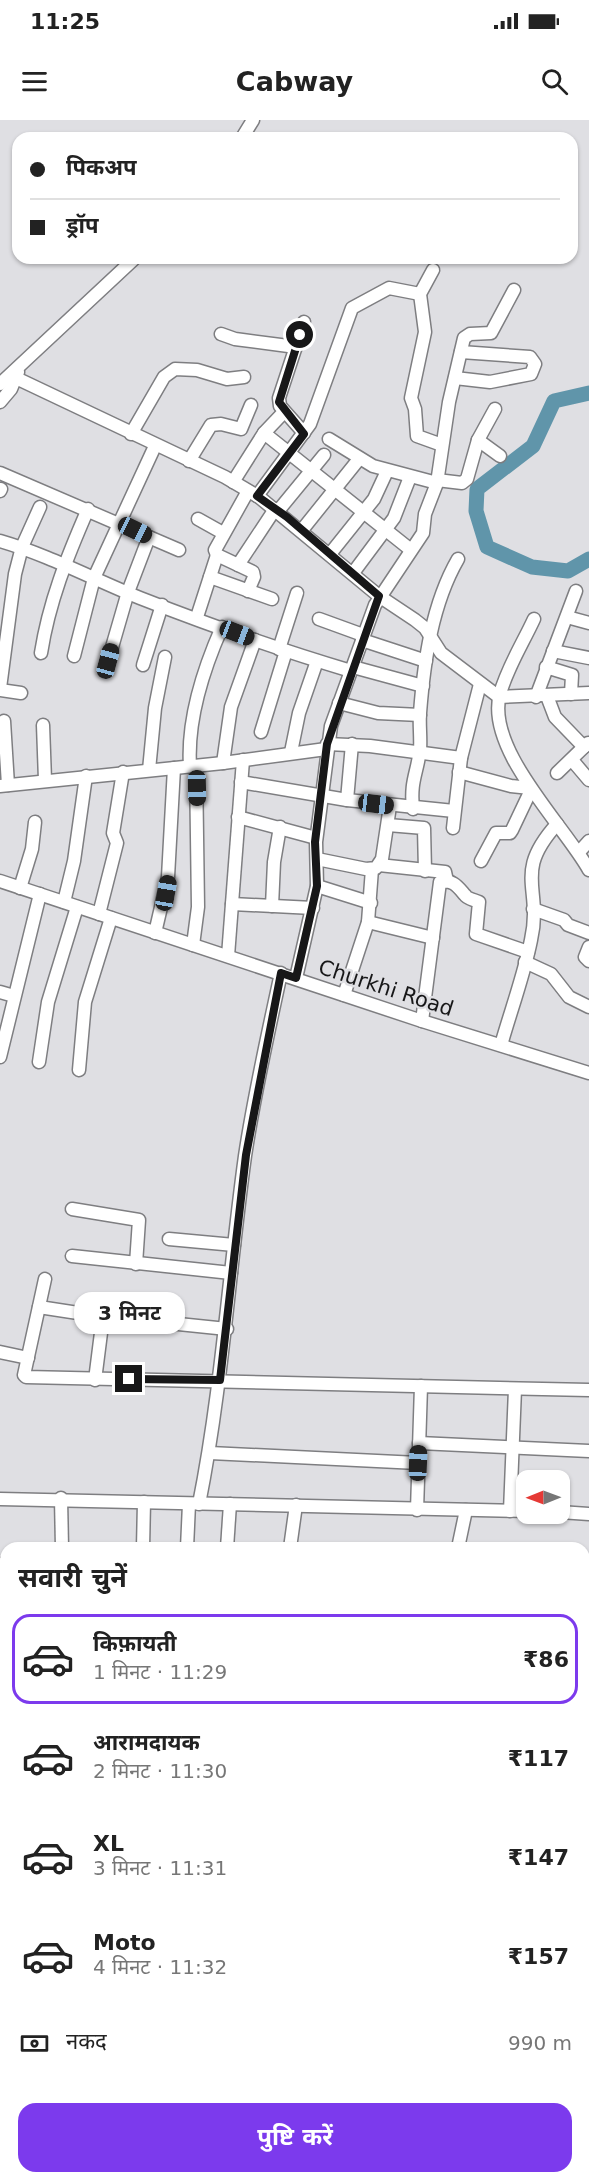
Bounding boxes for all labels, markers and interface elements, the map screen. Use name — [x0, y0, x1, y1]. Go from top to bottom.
text: 11:25 — [30, 9, 100, 34]
icon: menu — [18, 65, 51, 98]
icon: search — [538, 65, 571, 98]
text: Cabway — [236, 66, 353, 97]
text: पिकअप — [66, 155, 137, 180]
text: ड्रॉप — [66, 213, 99, 238]
route start — [286, 321, 313, 348]
car — [115, 514, 155, 546]
car — [217, 618, 257, 648]
car — [95, 641, 121, 681]
car — [188, 770, 206, 806]
car — [357, 793, 395, 815]
car — [154, 874, 178, 912]
street label: Churkhi Road — [315, 955, 457, 1021]
callout: 3 मिनट — [74, 1292, 184, 1334]
text: 3 मिनट — [98, 1301, 161, 1325]
route end — [115, 1365, 142, 1392]
car — [408, 1445, 428, 1481]
north arrow — [516, 1470, 570, 1524]
map controls — [516, 1470, 570, 1524]
text: सवारी चुनें — [18, 1562, 127, 1593]
text: किफ़ायती — [93, 1631, 177, 1656]
icon: car — [21, 1632, 75, 1686]
text: ₹86 — [523, 1647, 569, 1672]
text: 1 मिनट · 11:29 — [93, 1660, 227, 1684]
text: आरामदायक — [93, 1730, 200, 1755]
icon: car — [21, 1731, 75, 1785]
text: ₹117 — [508, 1746, 569, 1771]
text: 2 मिनट · 11:30 — [93, 1759, 227, 1783]
icon: car — [21, 1830, 75, 1884]
text: XL — [93, 1831, 124, 1856]
text: ₹147 — [508, 1845, 569, 1870]
text: 3 मिनट · 11:31 — [93, 1856, 227, 1880]
icon: car — [21, 1929, 75, 1983]
text: Moto — [93, 1930, 156, 1955]
text: ₹157 — [508, 1944, 569, 1969]
text: 4 मिनट · 11:32 — [93, 1955, 227, 1979]
icon: cash — [18, 2027, 51, 2060]
text: नकद — [66, 2029, 107, 2054]
text: 990 m — [508, 2031, 572, 2055]
button: पुष्टि करें — [18, 2103, 572, 2172]

